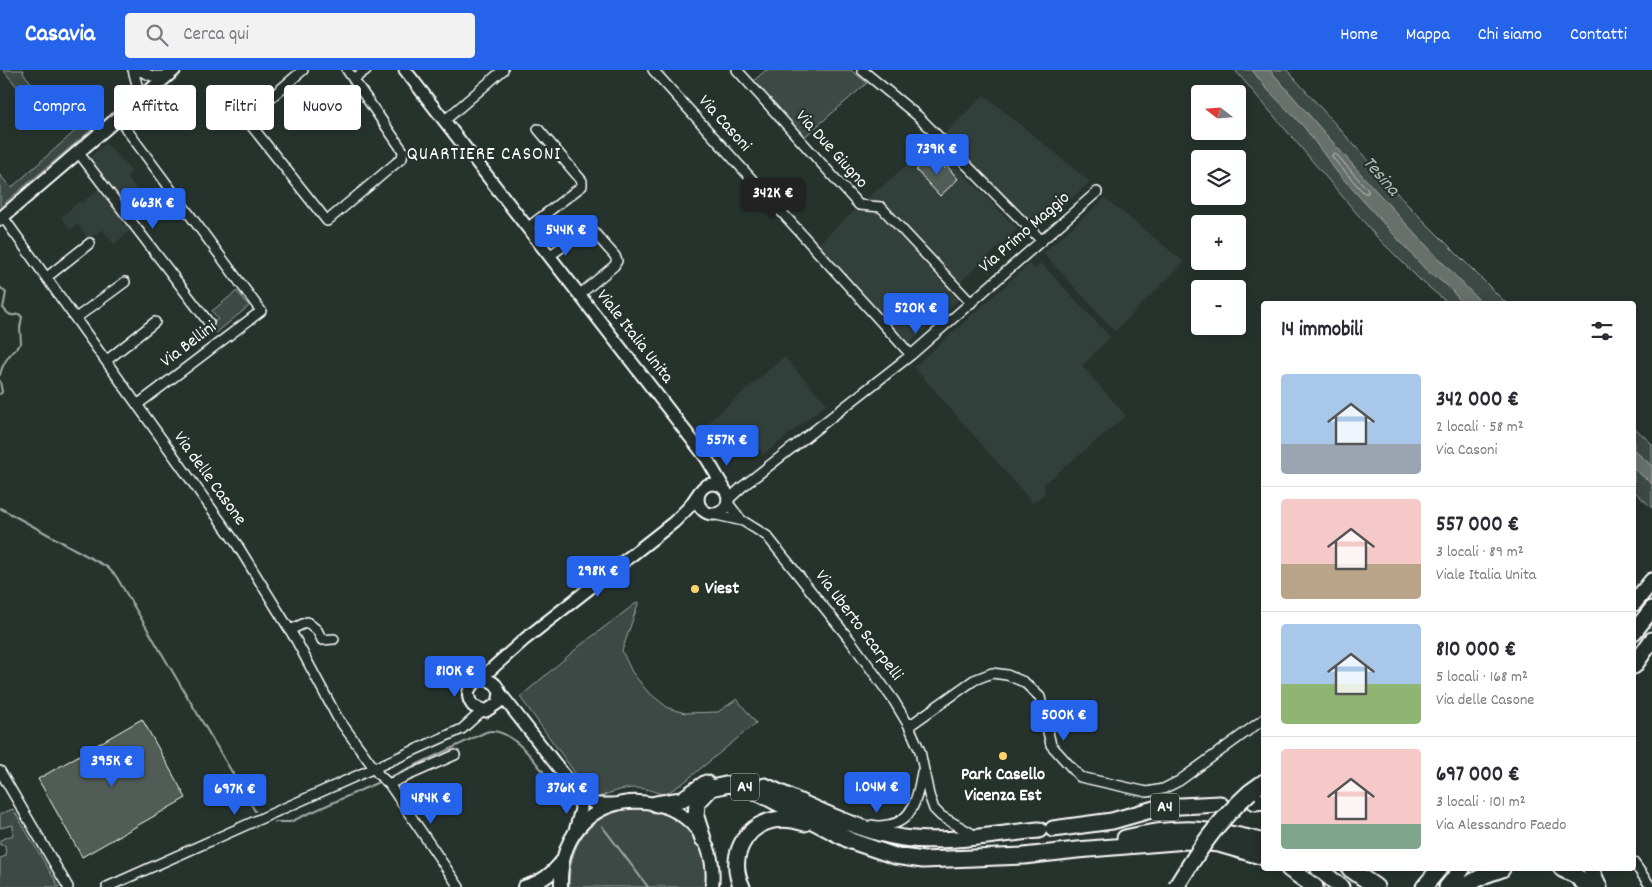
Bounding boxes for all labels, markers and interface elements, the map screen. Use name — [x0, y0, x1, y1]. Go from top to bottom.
search box — [125, 13, 475, 58]
text: Casavia — [25, 18, 95, 52]
icon: search — [143, 21, 171, 49]
text: Cerca qui — [183, 22, 249, 49]
text: Home — [1340, 23, 1378, 48]
text: Mappa — [1406, 23, 1450, 48]
text: Chi siamo — [1478, 23, 1542, 48]
text: Contatti — [1570, 23, 1627, 48]
chip: Compra — [15, 85, 104, 130]
chip: Affitta — [114, 85, 196, 130]
chip: Filtri — [206, 85, 274, 130]
chip: Nuovo — [284, 85, 361, 130]
north arrow — [1191, 85, 1246, 140]
map controls — [1191, 85, 1246, 335]
street label: Via Casoni — [692, 90, 756, 158]
street label: Via Due Giugno — [789, 105, 873, 195]
pin: 739K € — [896, 134, 978, 176]
text: 739K € — [917, 138, 957, 161]
district label: QUARTIERE CASONI — [407, 142, 561, 169]
button: layers — [1191, 150, 1246, 205]
water label: Tesina — [1355, 151, 1406, 204]
pin: 342K € — [732, 178, 814, 220]
text: 342K € — [753, 182, 793, 205]
street label: Via Primo Maggio — [974, 186, 1076, 280]
pin: 663K € — [112, 188, 194, 230]
text: 663K € — [132, 192, 174, 215]
pin: 544K € — [525, 214, 607, 257]
button: + — [1191, 215, 1246, 270]
text: 544K € — [546, 219, 586, 242]
button: − — [1191, 280, 1246, 335]
street label: Viale Italia Unita — [589, 285, 679, 390]
pin: 520K € — [875, 292, 957, 335]
text: 520K € — [894, 297, 938, 320]
street label: Via Bellini — [156, 316, 222, 374]
text: 14 immobili — [1281, 316, 1363, 346]
icon: filters — [1588, 317, 1616, 345]
text: 342 000 € — [1436, 386, 1519, 416]
icon: home — [1321, 394, 1381, 454]
text: 2 locali · 58 m² — [1436, 416, 1524, 439]
pin: 557K € — [686, 424, 768, 467]
street label: Via delle Casone — [166, 427, 252, 531]
text: 557K € — [707, 429, 747, 452]
text: Via Casoni — [1436, 439, 1497, 462]
text: 557 000 € — [1436, 511, 1519, 541]
icon: home — [1321, 519, 1381, 579]
text: 3 locali · 89 m² — [1436, 541, 1524, 564]
pin: 298K € — [557, 556, 639, 598]
text: 298K € — [578, 560, 618, 583]
text: Viale Italia Unita — [1436, 564, 1536, 587]
street label: Via Uberto Scarpelli — [808, 565, 908, 687]
place label: Viest — [705, 577, 739, 602]
marker: Viest — [689, 583, 701, 595]
text: 810 000 € — [1436, 636, 1516, 666]
icon: home — [1321, 644, 1381, 704]
pin: 810K € — [414, 656, 496, 698]
text: 810K € — [436, 660, 474, 683]
text: 5 locali · 168 m² — [1436, 666, 1528, 689]
text: Via delle Casone — [1436, 689, 1534, 712]
pin: 500K € — [1023, 700, 1105, 742]
text: 500K € — [1042, 704, 1086, 727]
pin: 395K € — [71, 746, 153, 788]
text: 395K € — [91, 750, 133, 773]
marker: Park Casello Vicenza Est — [997, 750, 1009, 762]
text: 697 000 € — [1436, 761, 1520, 791]
place label: Park Casello Vicenza Est — [961, 763, 1045, 809]
icon: home — [1321, 769, 1381, 829]
pin: 376K € — [526, 772, 608, 815]
pin: 1.04M € — [831, 772, 923, 814]
pin: 697K € — [194, 774, 276, 816]
road number: A4 — [731, 774, 759, 800]
text: 1.04M € — [855, 776, 899, 799]
text: 376K € — [546, 777, 588, 800]
text: 697K € — [214, 778, 256, 801]
pin: 484K € — [390, 782, 472, 825]
text: 484K € — [411, 787, 451, 810]
text: 3 locali · 101 m² — [1436, 791, 1526, 814]
road number: A4 — [1151, 794, 1179, 820]
text: Via Alessandro Faedo — [1436, 814, 1566, 837]

